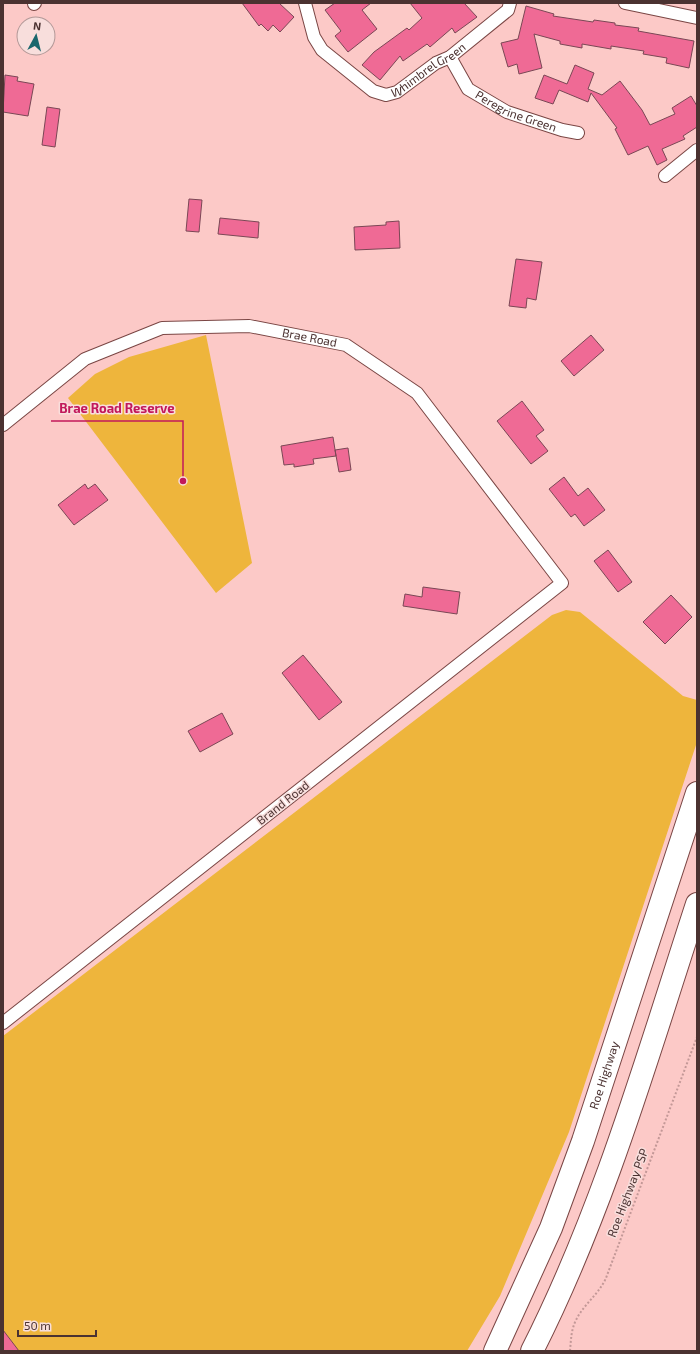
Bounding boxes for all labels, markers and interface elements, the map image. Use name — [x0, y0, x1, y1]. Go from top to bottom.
north arrow — [16, 16, 56, 56]
text: N — [33, 19, 42, 33]
street label: Whimbrel Green — [389, 39, 468, 99]
street label: Peregrine Green — [473, 87, 559, 134]
street label: Brae Road — [281, 325, 338, 349]
callout: Brae Road Reserve — [51, 396, 183, 421]
text: Brae Road Reserve — [59, 400, 175, 416]
street label: Brand Road — [253, 777, 312, 827]
street label: Roe Highway — [586, 1039, 621, 1111]
street label: Roe Highway PSP — [604, 1146, 650, 1239]
scale bar — [18, 1312, 96, 1338]
text: 50 m — [24, 1318, 51, 1332]

